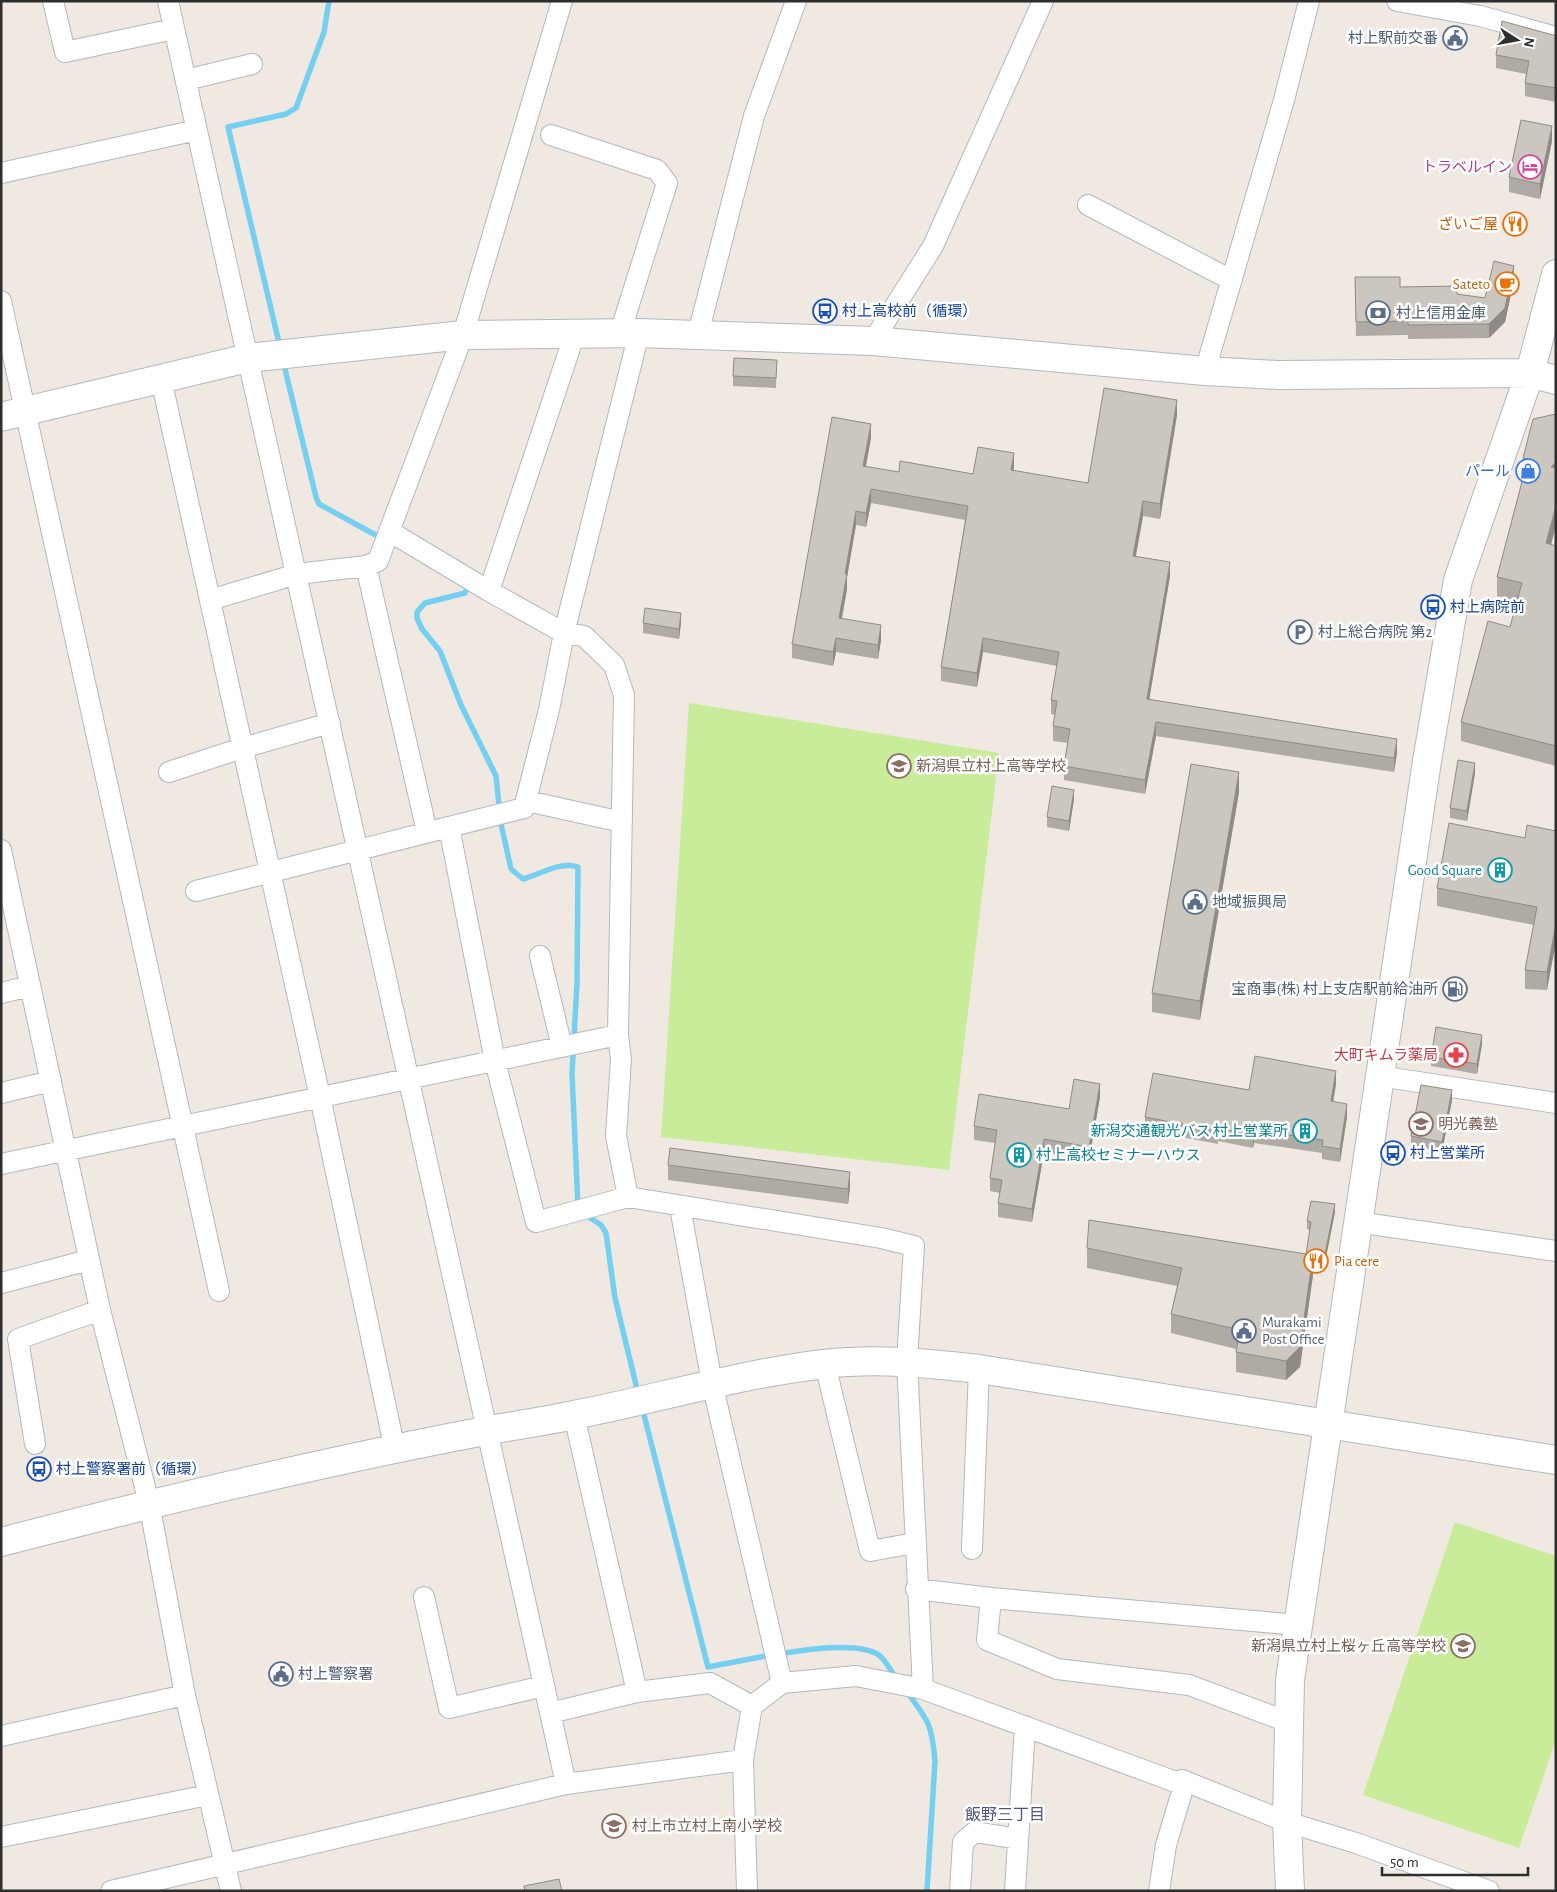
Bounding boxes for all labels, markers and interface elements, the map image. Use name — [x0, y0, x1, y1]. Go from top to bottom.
north arrow — [1492, 15, 1542, 65]
public building icon: 村上駅前交番 — [1442, 25, 1468, 51]
place label: 村上駅前交番 — [1348, 29, 1438, 46]
text: N — [1521, 36, 1537, 48]
hotel icon: トラベルイン — [1517, 154, 1543, 180]
place label: トラベルイン — [1422, 160, 1512, 175]
restaurant icon: ざいご屋 — [1502, 211, 1528, 237]
place label: ざいご屋 — [1438, 216, 1498, 232]
cafe icon: Sateto — [1494, 271, 1520, 297]
place label: Sateto — [1453, 277, 1490, 292]
bus stop icon: 村上高校前（循環） — [812, 298, 838, 324]
bank icon: 村上信用金庫 — [1365, 300, 1391, 326]
place label: 村上高校前（循環） — [842, 302, 977, 319]
place label: 村上信用金庫 — [1396, 304, 1486, 321]
shop icon: パール — [1515, 458, 1541, 484]
place label: パール — [1465, 464, 1510, 479]
bus stop icon: 村上病院前 — [1420, 594, 1446, 620]
place label: 村上病院前 — [1450, 598, 1525, 615]
parking icon: 村上総合病院 第2 — [1287, 619, 1313, 645]
place label: 村上総合病院 第2 — [1318, 623, 1432, 640]
school or university icon: 新潟県立村上高等学校 — [886, 753, 912, 779]
place label: 新潟県立村上高等学校 — [916, 757, 1066, 774]
building icon: Good Square — [1487, 857, 1513, 883]
place label: Good Square — [1408, 863, 1482, 878]
public building icon: 地域振興局 — [1182, 889, 1208, 915]
place label: 地域振興局 — [1212, 894, 1287, 910]
fuel station icon: 宝商事(株) 村上支店駅前給油所 — [1442, 976, 1468, 1002]
place label: 宝商事(株) 村上支店駅前給油所 — [1232, 980, 1438, 997]
pharmacy icon: 大町キムラ薬局 — [1443, 1042, 1469, 1068]
place label: 大町キムラ薬局 — [1334, 1047, 1438, 1063]
school or university icon: 明光義塾 — [1408, 1111, 1434, 1137]
place label: 明光義塾 — [1438, 1116, 1498, 1132]
building icon: 新潟交通観光バス 村上営業所 — [1292, 1118, 1318, 1144]
place label: 新潟交通観光バス 村上営業所 — [1091, 1122, 1288, 1139]
bus stop icon: 村上営業所 — [1380, 1140, 1406, 1166]
building icon: 村上高校セミナーハウス — [1006, 1142, 1032, 1168]
place label: 村上営業所 — [1410, 1144, 1485, 1161]
place label: 村上高校セミナーハウス — [1036, 1146, 1201, 1163]
restaurant icon: Pia cere — [1303, 1248, 1329, 1274]
place label: Pia cere — [1334, 1254, 1379, 1269]
place label: Murakami Post Office — [1262, 1315, 1325, 1347]
public building icon: Murakami Post Office — [1231, 1318, 1257, 1344]
bus stop icon: 村上警察署前（循環） — [26, 1456, 52, 1482]
place label: 村上警察署前（循環） — [56, 1460, 206, 1477]
school or university icon: 新潟県立村上桜ヶ丘高等学校 — [1450, 1633, 1476, 1659]
place label: 新潟県立村上桜ヶ丘高等学校 — [1251, 1637, 1446, 1654]
public building icon: 村上警察署 — [268, 1661, 294, 1687]
place label: 村上警察署 — [298, 1665, 373, 1682]
district label: 飯野三丁目 — [965, 1806, 1045, 1823]
school or university icon: 村上市立村上南小学校 — [601, 1813, 627, 1839]
place label: 村上市立村上南小学校 — [632, 1817, 782, 1834]
scale bar — [1382, 1844, 1528, 1876]
text: 50 m — [1390, 1855, 1419, 1870]

